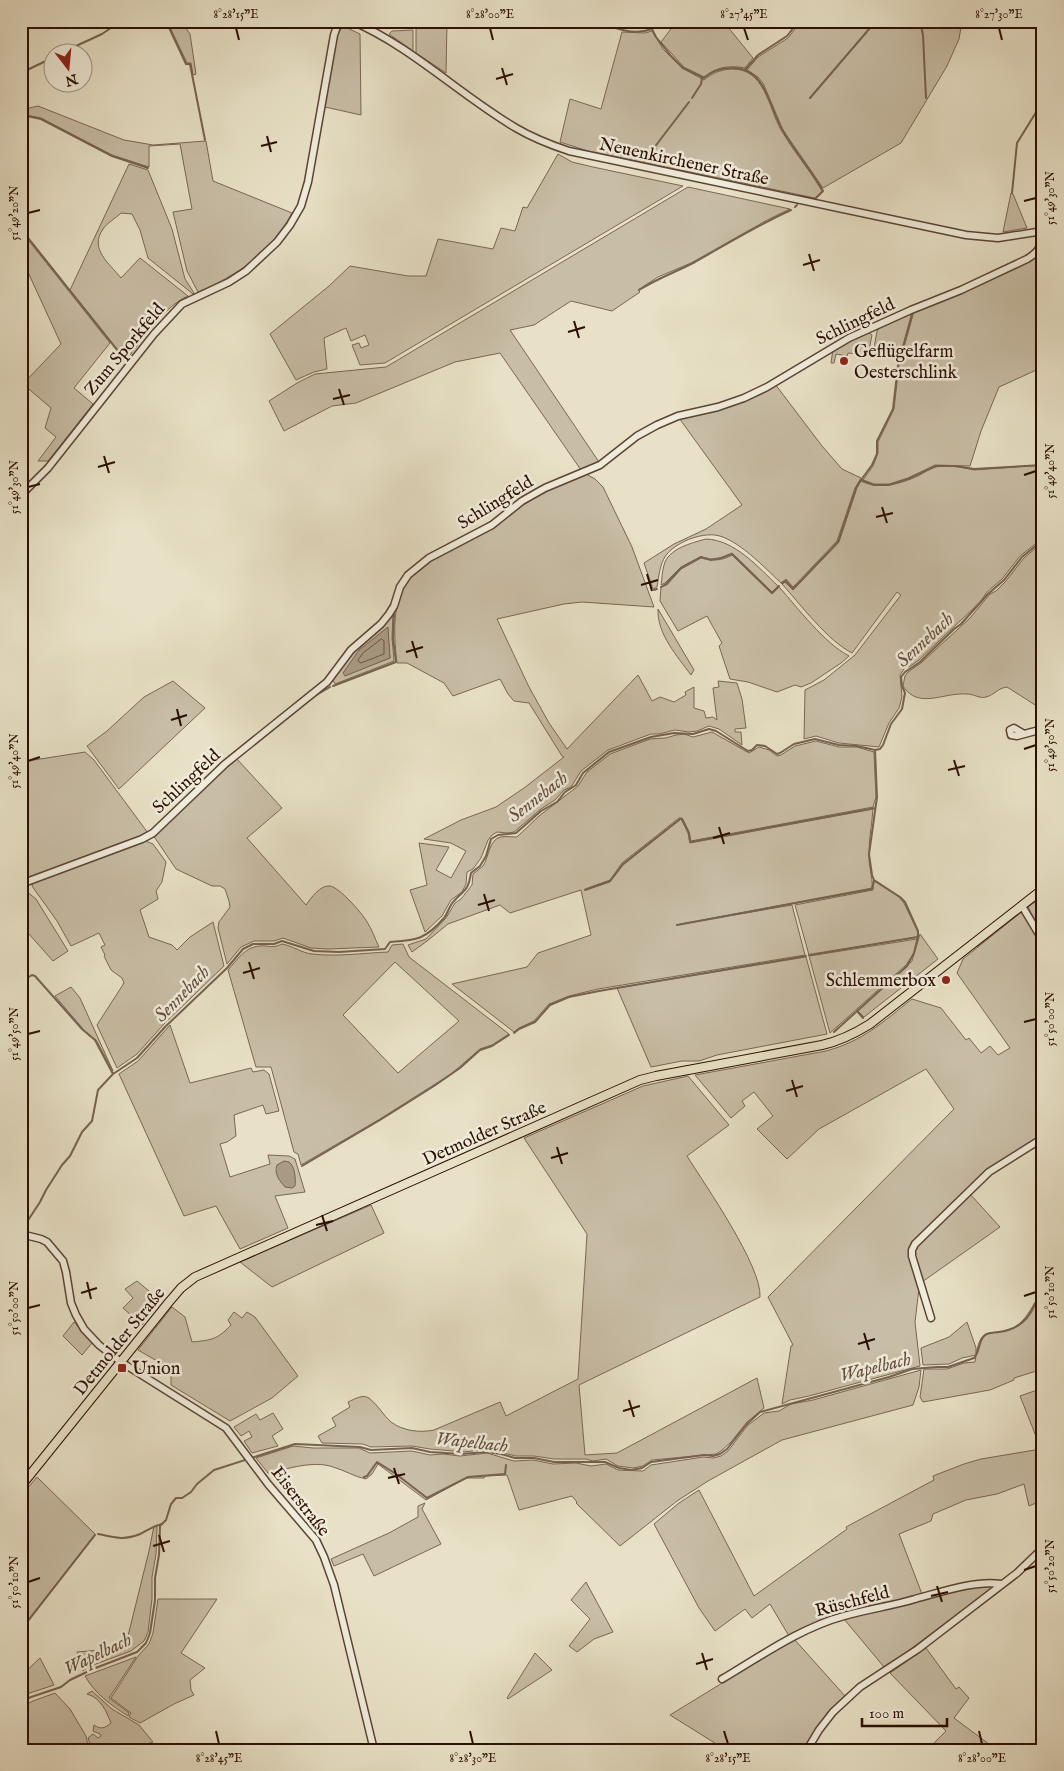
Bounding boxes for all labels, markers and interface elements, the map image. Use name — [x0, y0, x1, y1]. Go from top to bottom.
text: 8°28'15"E — [213, 7, 259, 22]
text: 8°28'00"E — [466, 7, 514, 22]
text: 8°27'45"E — [720, 7, 768, 22]
text: 8°27'30"E — [975, 7, 1023, 22]
north arrow — [42, 42, 92, 92]
text: N — [63, 69, 81, 90]
street label: Neuenkirchener Straße — [597, 133, 771, 192]
text: 51°49'30"N — [1043, 171, 1058, 225]
text: 51°49'20"N — [7, 185, 22, 240]
street label: Schlingfeld — [812, 293, 899, 351]
street label: Zum Sporkfeld — [80, 299, 171, 401]
place label: Geflügelfarm Oesterschlink — [854, 341, 958, 385]
marker: Geflügelfarm Oesterschlink — [838, 355, 850, 367]
text: 51°49'40"N — [1043, 443, 1058, 499]
text: 51°49'30"N — [7, 460, 22, 514]
street label: Schlingfeld — [454, 471, 538, 536]
water label: Sennebach — [892, 608, 959, 673]
text: 51°49'50"N — [1043, 718, 1058, 772]
text: 51°49'40"N — [7, 733, 22, 789]
street label: Schlingfeld — [148, 744, 226, 819]
water label: Sennebach — [503, 767, 573, 829]
water label: Sennebach — [150, 961, 215, 1028]
place label: Schlemmerbox — [826, 970, 936, 993]
marker: Schlemmerbox — [940, 974, 952, 986]
text: 51°50'00"N — [1043, 991, 1058, 1046]
text: 51°49'50"N — [7, 1007, 22, 1061]
street label: Detmolder Straße — [419, 1097, 550, 1172]
text: 51°50'10"N — [1043, 1265, 1058, 1318]
text: 51°50'00"N — [7, 1280, 22, 1335]
street label: Detmolder Straße — [69, 1283, 171, 1401]
water label: Wapelbach — [837, 1348, 914, 1388]
place label: Union — [132, 1358, 181, 1381]
marker: Union — [116, 1362, 128, 1374]
water label: Wapelbach — [435, 1427, 509, 1459]
street label: Eiserstraße — [265, 1462, 334, 1542]
text: 51°50'20"N — [1043, 1538, 1058, 1593]
text: 51°50'10"N — [7, 1555, 22, 1608]
street label: Rüschfeld — [813, 1581, 892, 1623]
water label: Wapelbach — [60, 1628, 136, 1681]
scale bar — [862, 1696, 946, 1728]
text: 100 m — [869, 1704, 905, 1723]
text: 8°28'45"E — [196, 1751, 242, 1766]
text: 8°28'30"E — [450, 1751, 496, 1766]
text: 8°28'15"E — [705, 1751, 751, 1766]
text: 8°28'00"E — [958, 1751, 1006, 1766]

